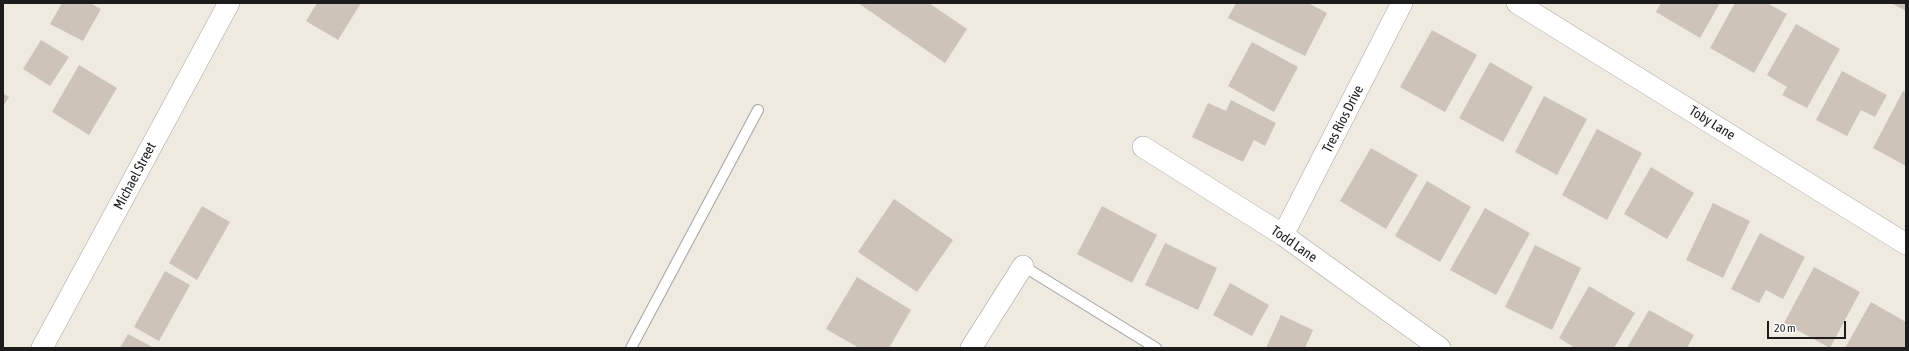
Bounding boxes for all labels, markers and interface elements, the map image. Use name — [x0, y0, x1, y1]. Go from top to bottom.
street label: Tres Rios Drive — [1319, 82, 1367, 156]
street label: Toby Lane — [1686, 102, 1738, 144]
street label: Michael Street — [110, 139, 160, 213]
street label: Todd Lane — [1268, 222, 1320, 266]
scale bar — [1769, 313, 1848, 339]
text: 20 m — [1774, 321, 1796, 335]

